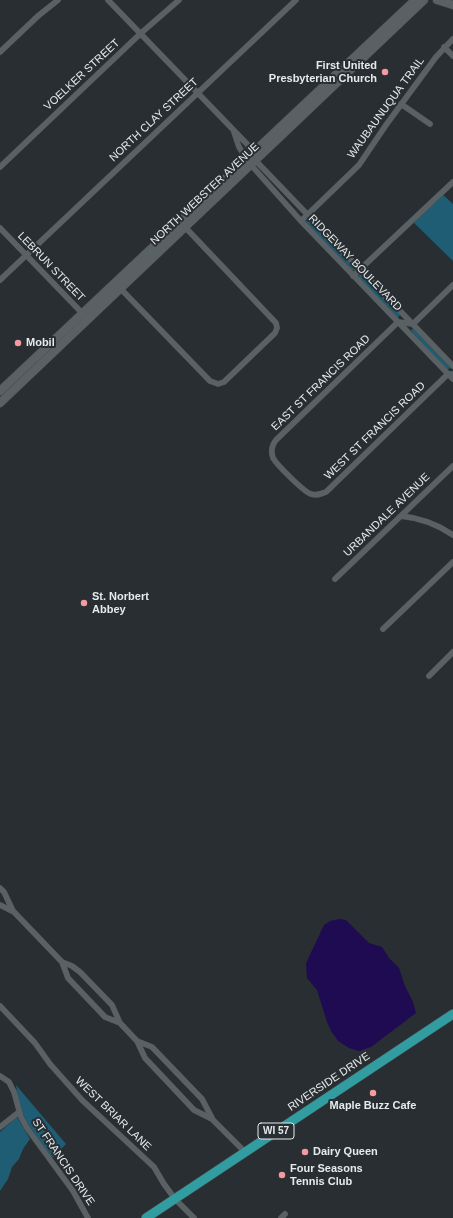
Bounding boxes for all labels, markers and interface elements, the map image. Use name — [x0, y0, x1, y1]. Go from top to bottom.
street label: VOELKER STREET — [42, 37, 122, 113]
street label: WAUBAUNUQUA TRAIL — [345, 55, 427, 161]
place label: First United Presbyterian Church — [269, 59, 377, 85]
marker: First United Presbyterian Church — [380, 67, 390, 77]
street label: NORTH CLAY STREET — [107, 76, 201, 164]
street label: NORTH WEBSTER AVENUE — [148, 140, 262, 248]
street label: RIDGEWAY BOULEVARD — [306, 212, 404, 314]
street label: LEBRUN STREET — [15, 230, 87, 304]
street label: EAST ST FRANCIS ROAD — [269, 332, 373, 434]
place label: Mobil — [26, 336, 55, 350]
marker: Mobil — [13, 338, 23, 348]
street label: WEST ST FRANCIS ROAD — [322, 379, 428, 483]
street label: URBANDALE AVENUE — [341, 470, 433, 560]
place label: St. Norbert Abbey — [92, 590, 149, 616]
marker: St. Norbert Abbey — [79, 598, 89, 608]
street label: RIVERSIDE DRIVE — [286, 1050, 372, 1114]
street label: WEST BRIAR LANE — [72, 1074, 154, 1154]
marker: Maple Buzz Cafe — [368, 1088, 378, 1098]
place label: Maple Buzz Cafe — [330, 1099, 416, 1113]
street label: ST FRANCIS DRIVE — [29, 1116, 97, 1208]
road number: WI 57 — [258, 1123, 294, 1139]
place label: Dairy Queen — [313, 1145, 378, 1159]
marker: Dairy Queen — [300, 1147, 310, 1157]
place label: Four Seasons Tennis Club — [290, 1162, 363, 1188]
marker: Four Seasons Tennis Club — [277, 1170, 287, 1180]

